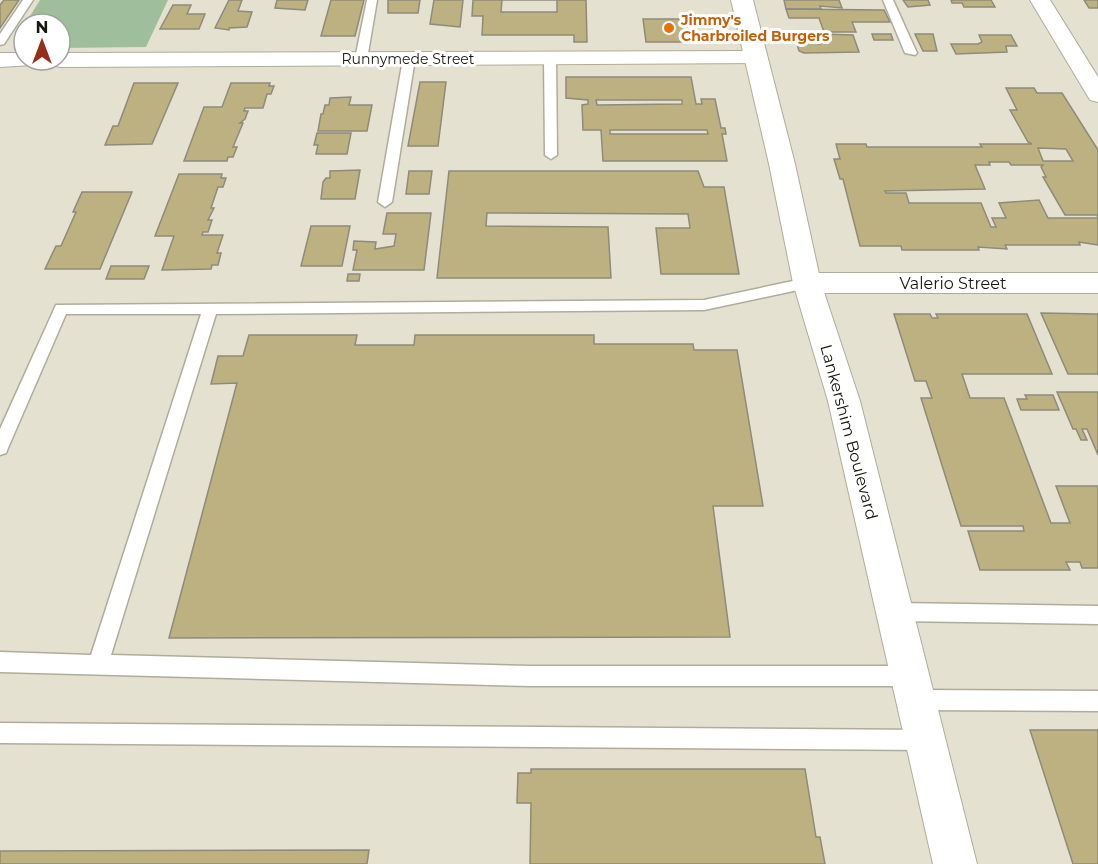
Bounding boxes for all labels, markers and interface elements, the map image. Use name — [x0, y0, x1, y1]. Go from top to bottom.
place label: Jimmy's Charbroiled Burgers — [680, 11, 830, 45]
north arrow — [12, 12, 72, 72]
text: N — [36, 18, 48, 37]
marker: Jimmy's Charbroiled Burgers — [662, 21, 676, 35]
street label: Runnymede Street — [341, 50, 475, 68]
street label: Valerio Street — [900, 274, 1007, 293]
street label: Lankershim Boulevard — [816, 342, 882, 522]

